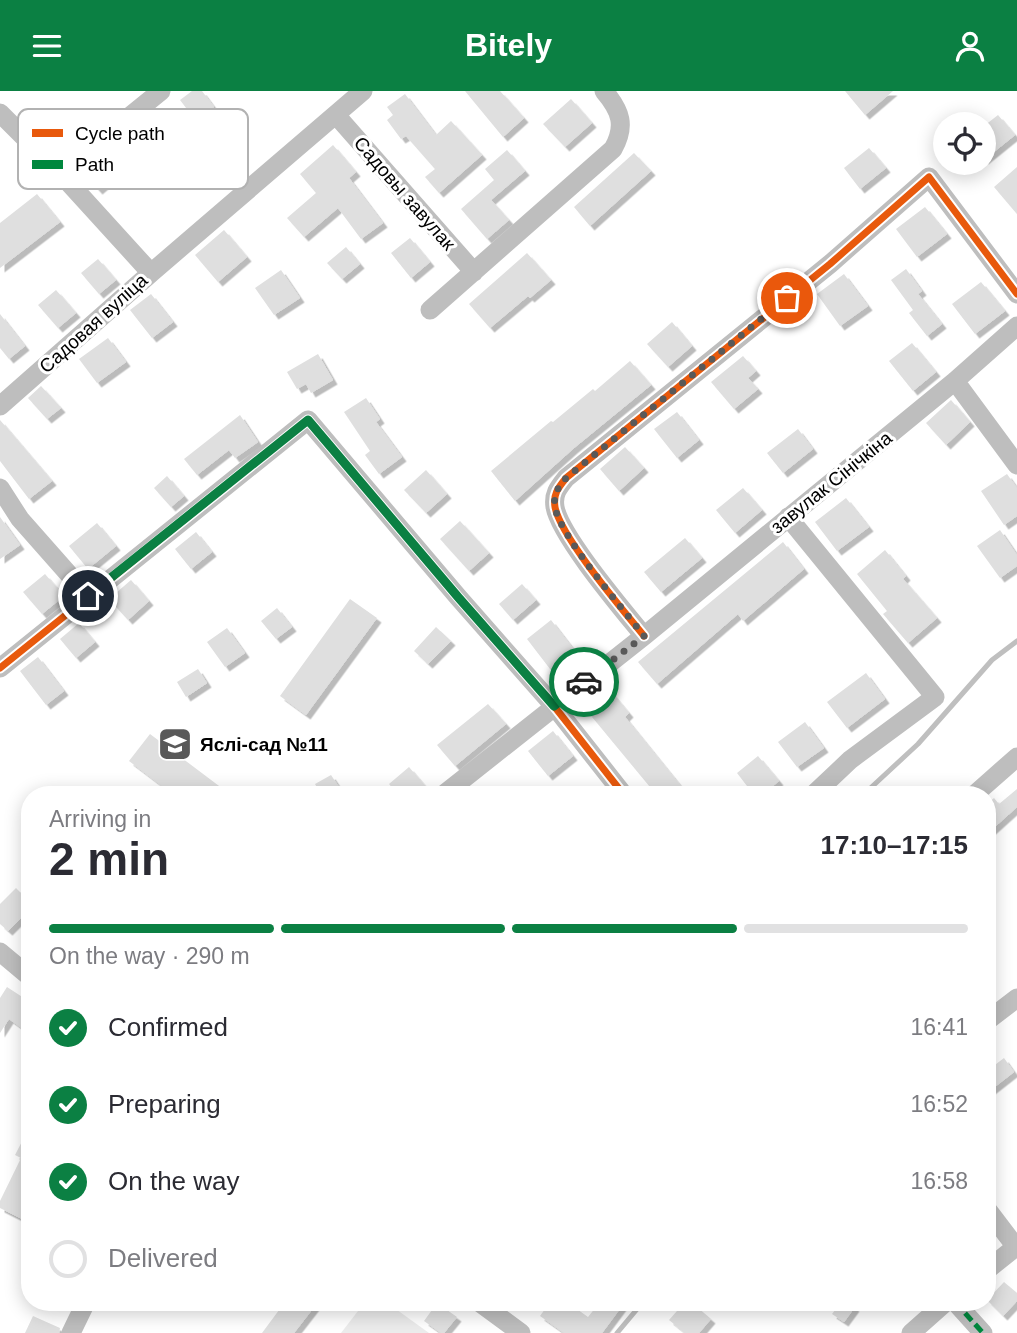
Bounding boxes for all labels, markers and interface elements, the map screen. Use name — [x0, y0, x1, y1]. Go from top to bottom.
icon: menu — [28, 27, 66, 65]
text: Bitely — [465, 27, 552, 63]
icon: person — [951, 27, 989, 65]
legend — [18, 109, 248, 189]
map controls — [933, 112, 996, 175]
button: locate — [933, 112, 996, 175]
text: Cycle path — [75, 123, 165, 144]
street label: Садовы завулак — [350, 132, 460, 255]
text: Path — [75, 154, 114, 175]
pin — [757, 268, 817, 328]
street label: Садовая вуліца — [35, 269, 152, 377]
icon: bag — [768, 279, 806, 317]
street label: завулак Сінічкіна — [767, 427, 896, 538]
pin — [58, 566, 118, 626]
icon: home — [69, 577, 107, 615]
courier — [549, 647, 619, 717]
icon: car — [565, 663, 603, 701]
school or university icon: Яслі-сад №11 — [156, 725, 194, 763]
place label: Яслі-сад №11 — [200, 734, 328, 755]
text: Arriving in — [49, 806, 151, 832]
text: 17:10–17:15 — [821, 830, 968, 860]
text: 2 min — [49, 833, 169, 885]
text: On the way · 290 m — [49, 943, 250, 969]
icon: check — [49, 1009, 87, 1047]
text: Confirmed — [108, 1012, 228, 1042]
text: 16:41 — [910, 1014, 968, 1040]
icon: check — [49, 1086, 87, 1124]
text: Preparing — [108, 1089, 221, 1119]
text: 16:52 — [910, 1091, 968, 1117]
icon: check — [49, 1163, 87, 1201]
text: On the way — [108, 1166, 240, 1196]
text: 16:58 — [910, 1168, 968, 1194]
text: Delivered — [108, 1243, 218, 1273]

